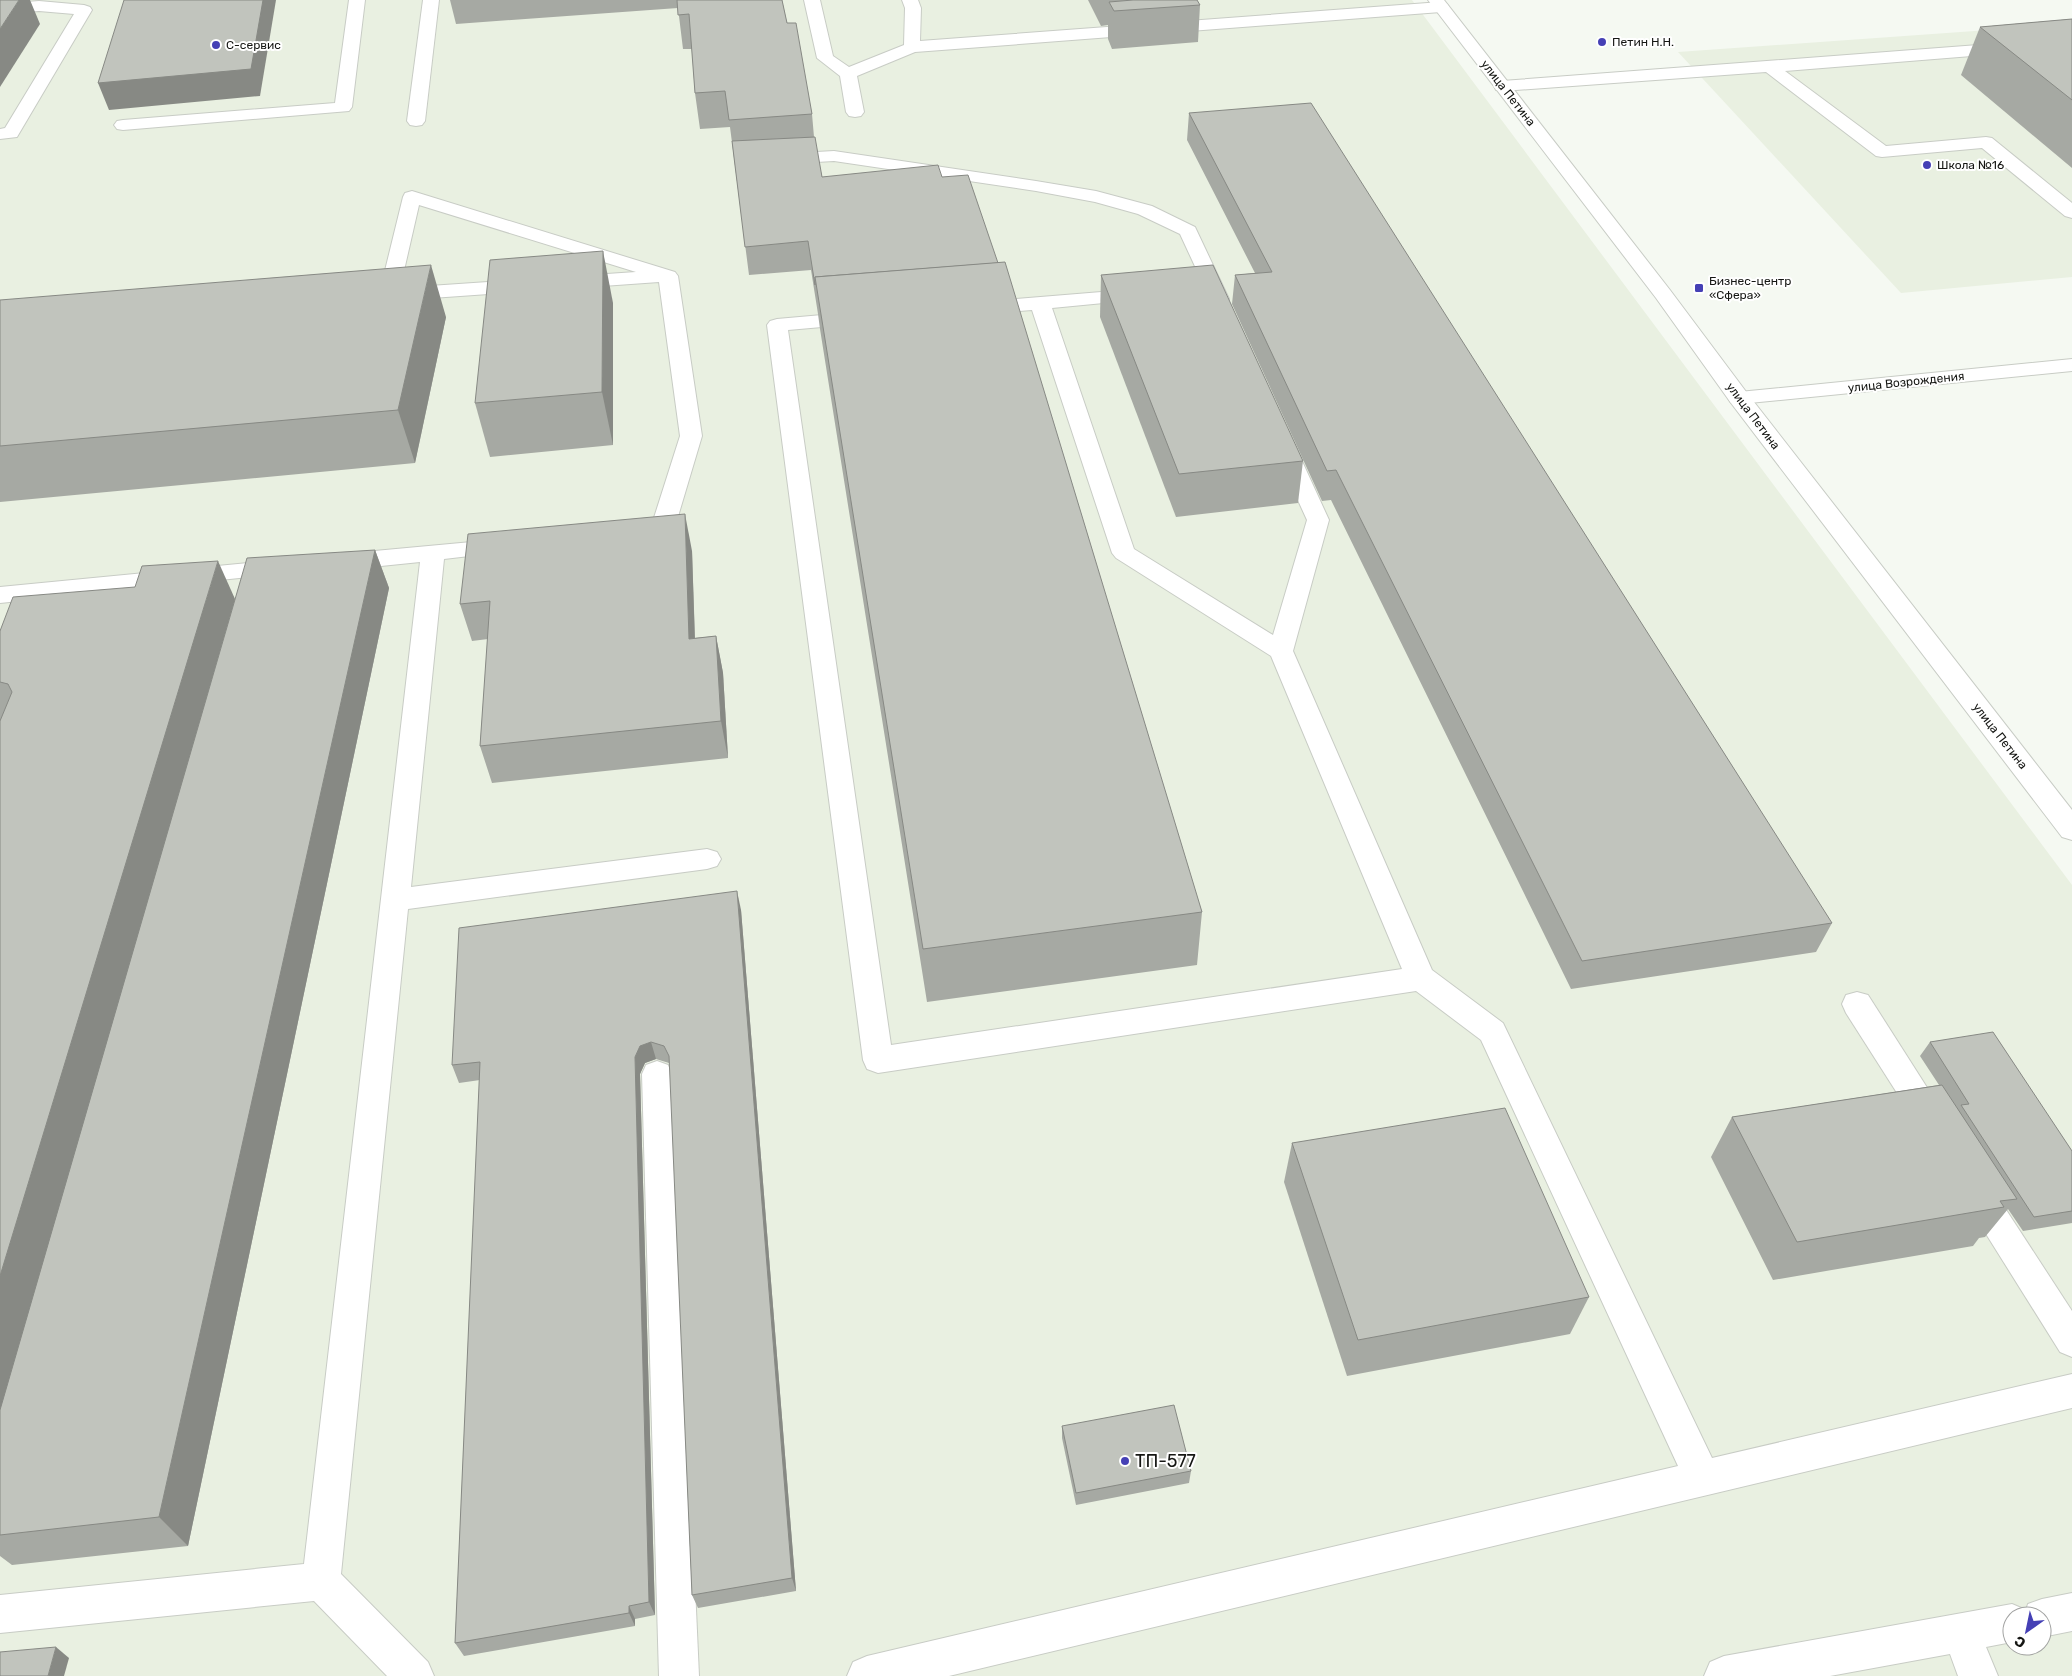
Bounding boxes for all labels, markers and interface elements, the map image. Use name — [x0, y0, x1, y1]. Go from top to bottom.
place label: Петин Н.Н. — [1612, 35, 1674, 49]
marker: Петин Н.Н. — [1596, 36, 1608, 48]
place label: С-сервис — [226, 38, 281, 52]
marker: С-сервис — [210, 39, 222, 51]
street label: улица Петина — [1478, 57, 1538, 129]
place label: Школа №16 — [1937, 158, 2004, 172]
marker: Школа №16 — [1921, 159, 1933, 171]
place label: Бизнес-центр «Сфера» — [1709, 274, 1791, 302]
marker: Бизнес-центр «Сфера» — [1693, 282, 1705, 294]
street label: улица Возрождения — [1847, 369, 1965, 395]
street label: улица Петина — [1723, 380, 1783, 452]
street label: улица Петина — [1970, 700, 2030, 772]
place label: ТП-577 — [1135, 1450, 1196, 1472]
marker: ТП-577 — [1119, 1455, 1131, 1467]
north arrow — [2002, 1606, 2052, 1656]
text: С — [2011, 1632, 2029, 1651]

